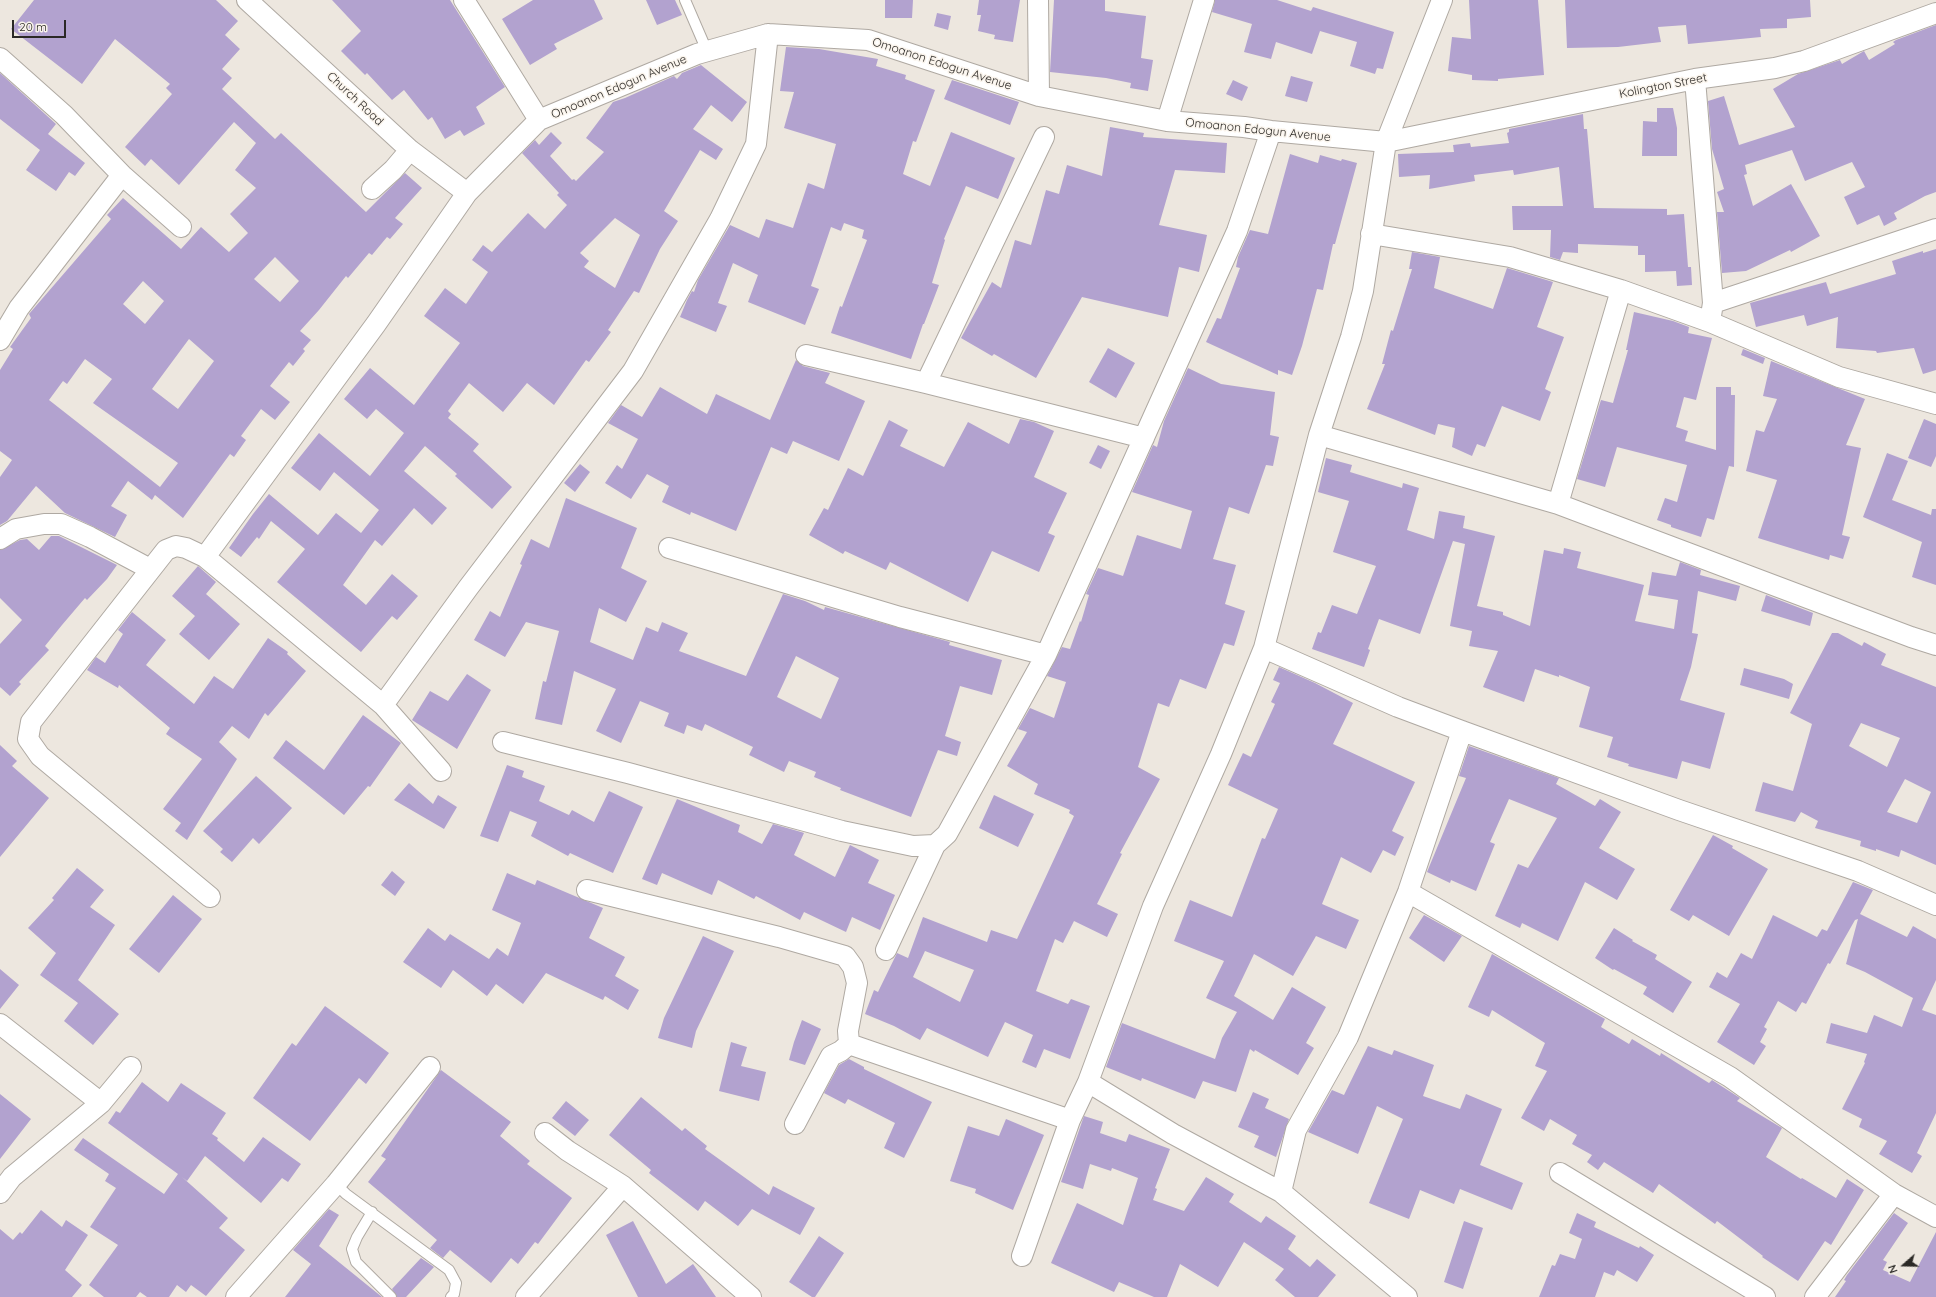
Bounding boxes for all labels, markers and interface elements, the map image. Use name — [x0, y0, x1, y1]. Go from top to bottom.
scale bar — [14, 12, 68, 38]
text: 20 m — [19, 19, 47, 34]
street label: Omoanon Edogun Avenue — [870, 35, 1014, 93]
street label: Omoanon Edogun Avenue — [549, 52, 689, 122]
street label: Church Road — [324, 69, 386, 129]
street label: Kolington Street — [1618, 70, 1708, 102]
street label: Omoanon Edogun Avenue — [1185, 115, 1331, 145]
north arrow — [1884, 1245, 1924, 1285]
text: N — [1885, 1263, 1901, 1275]

